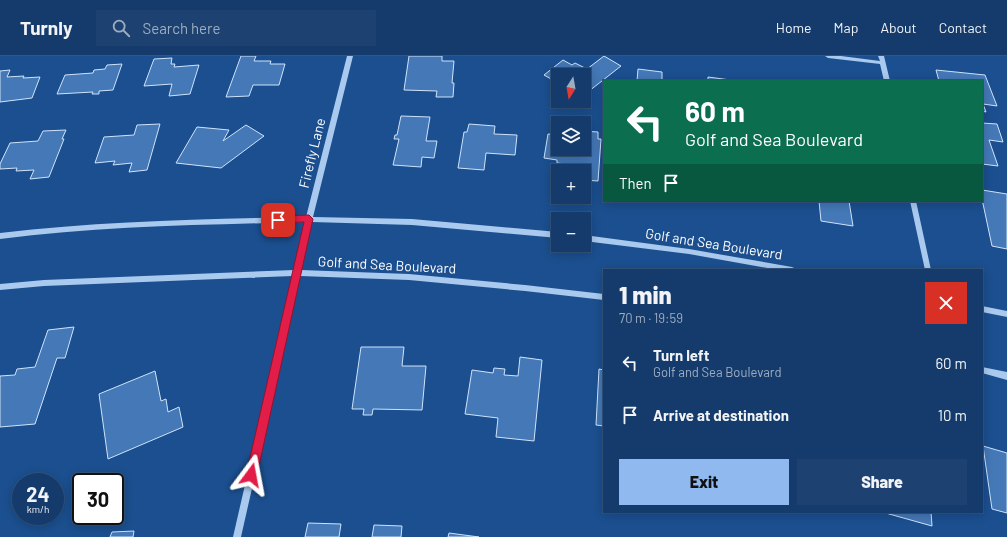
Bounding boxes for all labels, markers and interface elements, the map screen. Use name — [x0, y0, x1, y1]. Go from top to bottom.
search box — [96, 10, 376, 46]
text: Turnly — [20, 16, 72, 39]
icon: search — [110, 17, 132, 39]
text: Search here — [142, 19, 220, 37]
text: Home — [776, 19, 812, 36]
text: Map — [834, 19, 858, 36]
text: About — [880, 19, 917, 36]
text: Contact — [939, 19, 987, 36]
north arrow — [551, 68, 591, 108]
map controls — [551, 68, 591, 252]
text: 60 m — [685, 94, 745, 128]
icon: left — [619, 96, 671, 148]
street label: Firefly Lane — [295, 116, 328, 190]
button: layers — [551, 116, 591, 156]
text: Golf and Sea Boulevard — [685, 128, 863, 150]
button: + — [551, 164, 591, 204]
icon: arrive — [660, 172, 682, 194]
text: Then — [619, 174, 652, 192]
pin — [261, 203, 295, 237]
icon: arrive — [267, 209, 289, 231]
button: − — [551, 212, 591, 252]
street label: Golf and Sea Boulevard — [644, 224, 784, 263]
street label: Golf and Sea Boulevard — [317, 252, 457, 277]
text: 1 min — [619, 280, 672, 309]
button: close — [925, 282, 967, 324]
text: 70 m · 19:59 — [619, 310, 683, 326]
text: Turn left — [653, 346, 709, 364]
icon: left — [619, 352, 641, 374]
text: 60 m — [935, 354, 967, 372]
text: Golf and Sea Boulevard — [653, 364, 782, 380]
icon: arrive — [619, 404, 641, 426]
text: Arrive at destination — [653, 406, 789, 424]
text: 10 m — [938, 406, 967, 424]
position arrow — [230, 454, 272, 496]
button: Exit — [619, 459, 789, 505]
button: Share — [797, 459, 967, 505]
speed limit sign: 30 — [72, 473, 124, 525]
text: 24 — [26, 482, 50, 506]
text: km/h — [27, 503, 49, 515]

